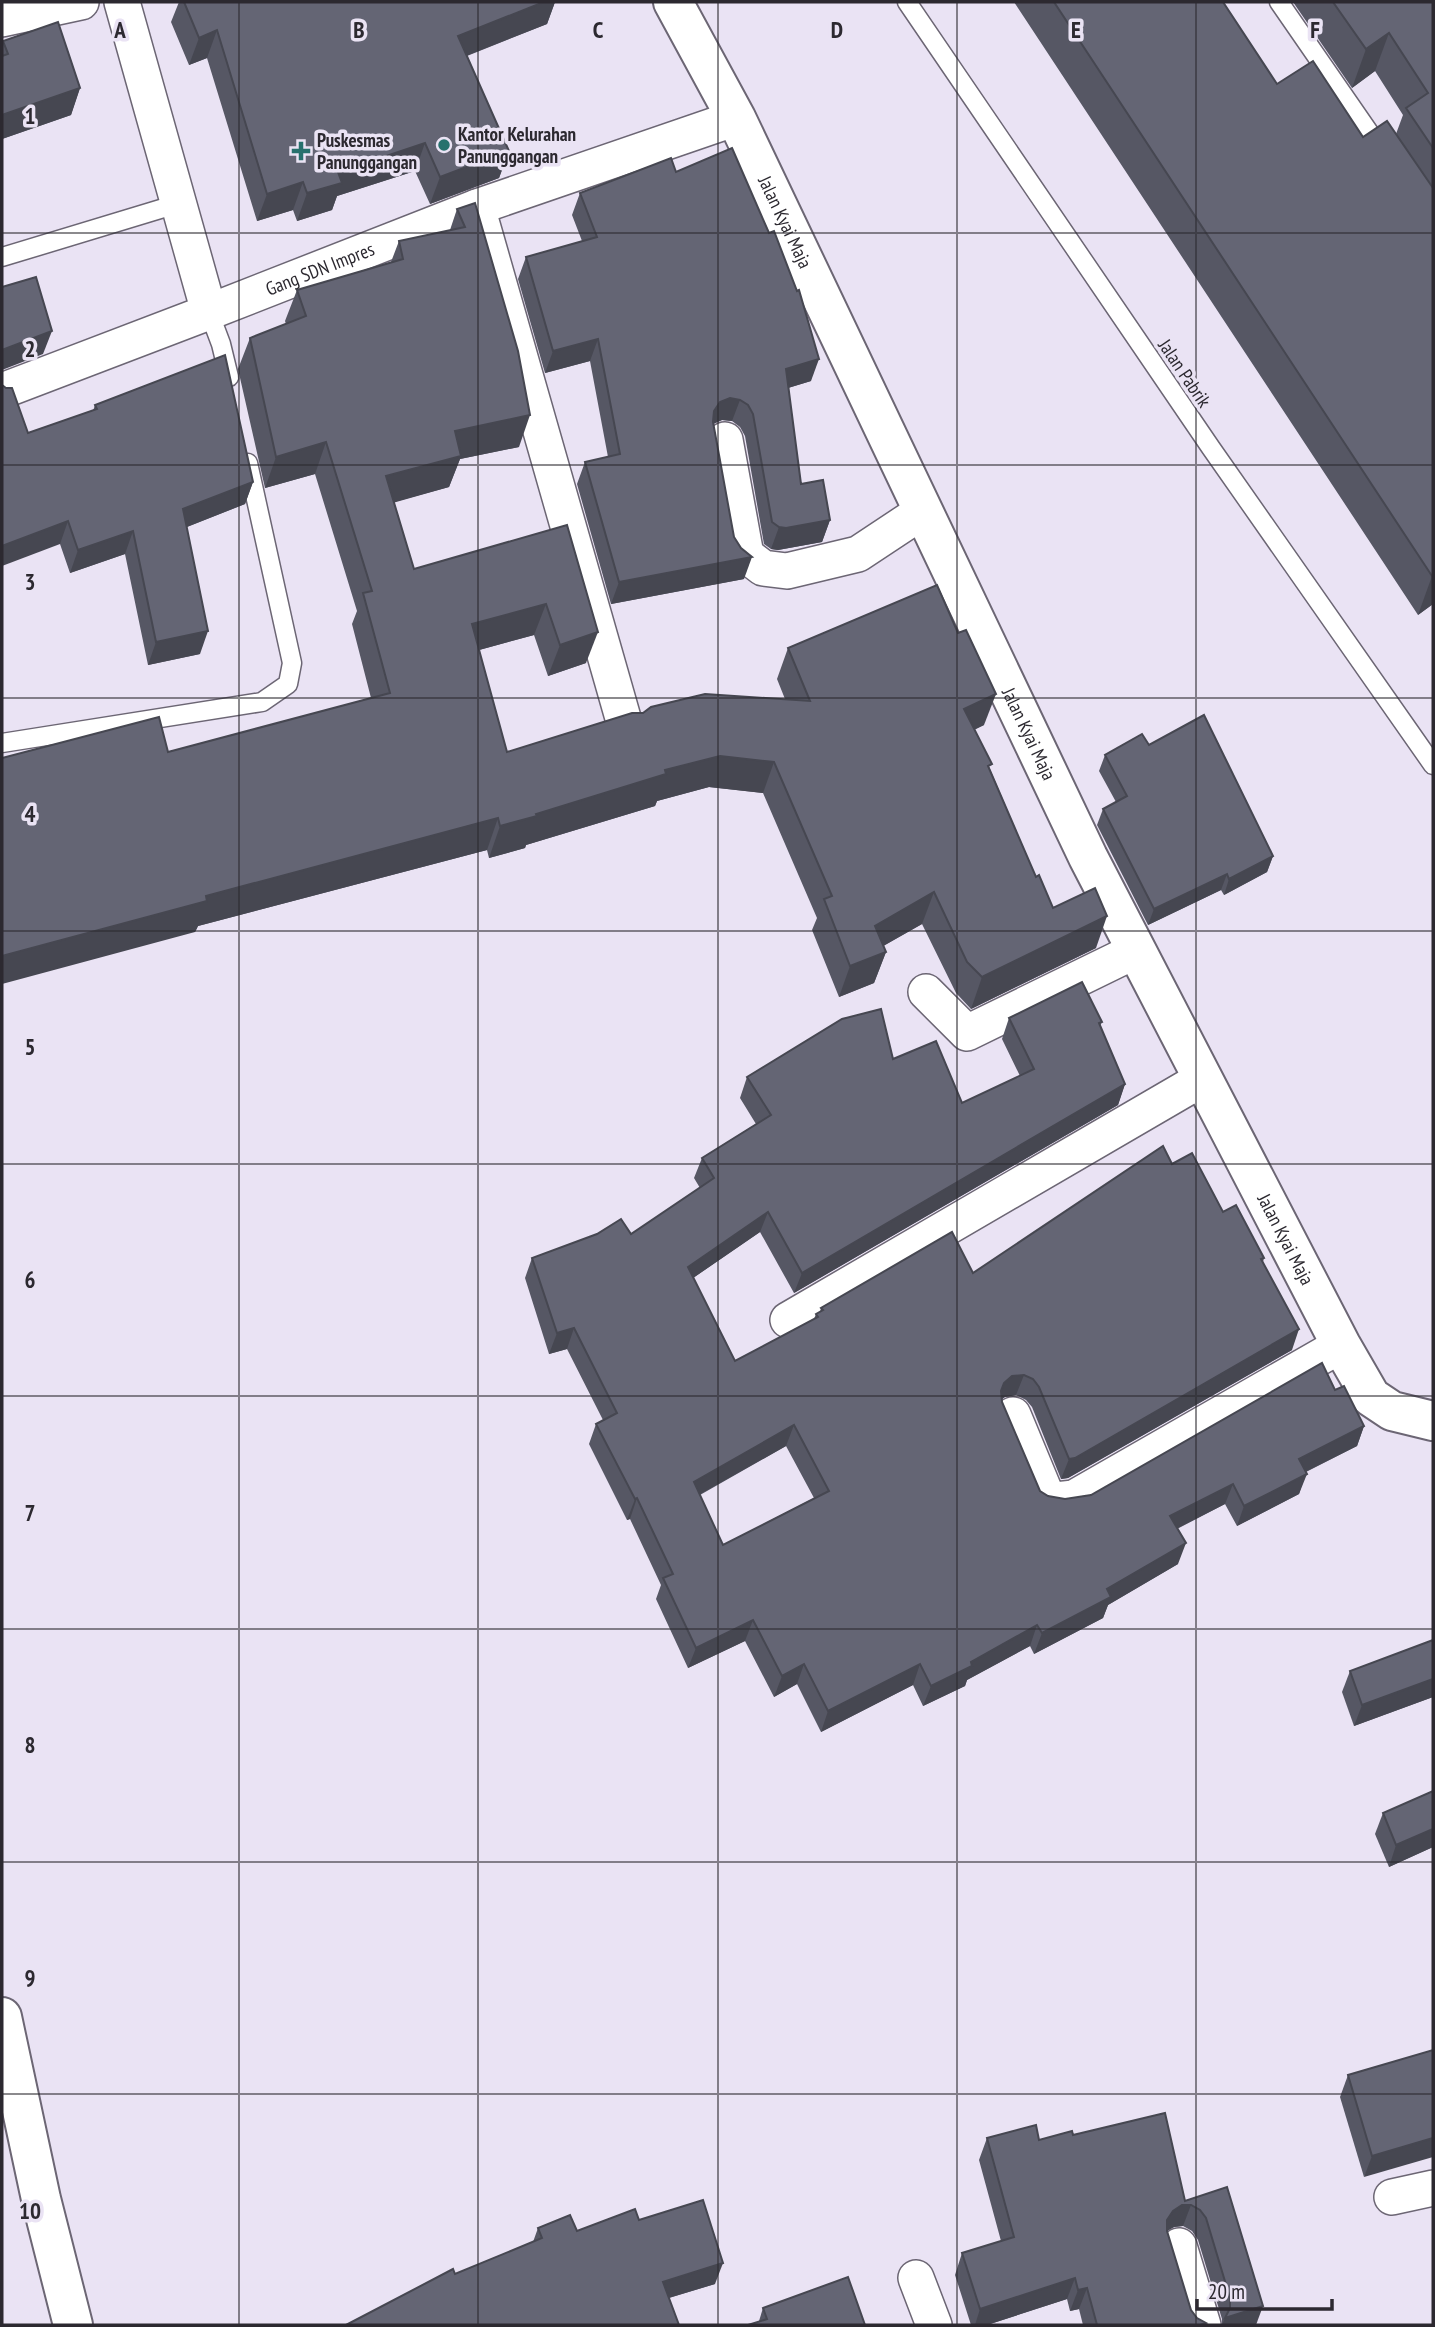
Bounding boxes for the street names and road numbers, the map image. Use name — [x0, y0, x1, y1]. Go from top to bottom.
street label: Jalan Kyai Maja — [753, 171, 818, 272]
street label: Gang SDN Impres — [262, 237, 378, 301]
street label: Jalan Pabrik — [1153, 333, 1217, 412]
street label: Jalan Kyai Maja — [997, 683, 1062, 784]
street label: Jalan Kyai Maja — [1252, 1189, 1320, 1289]

